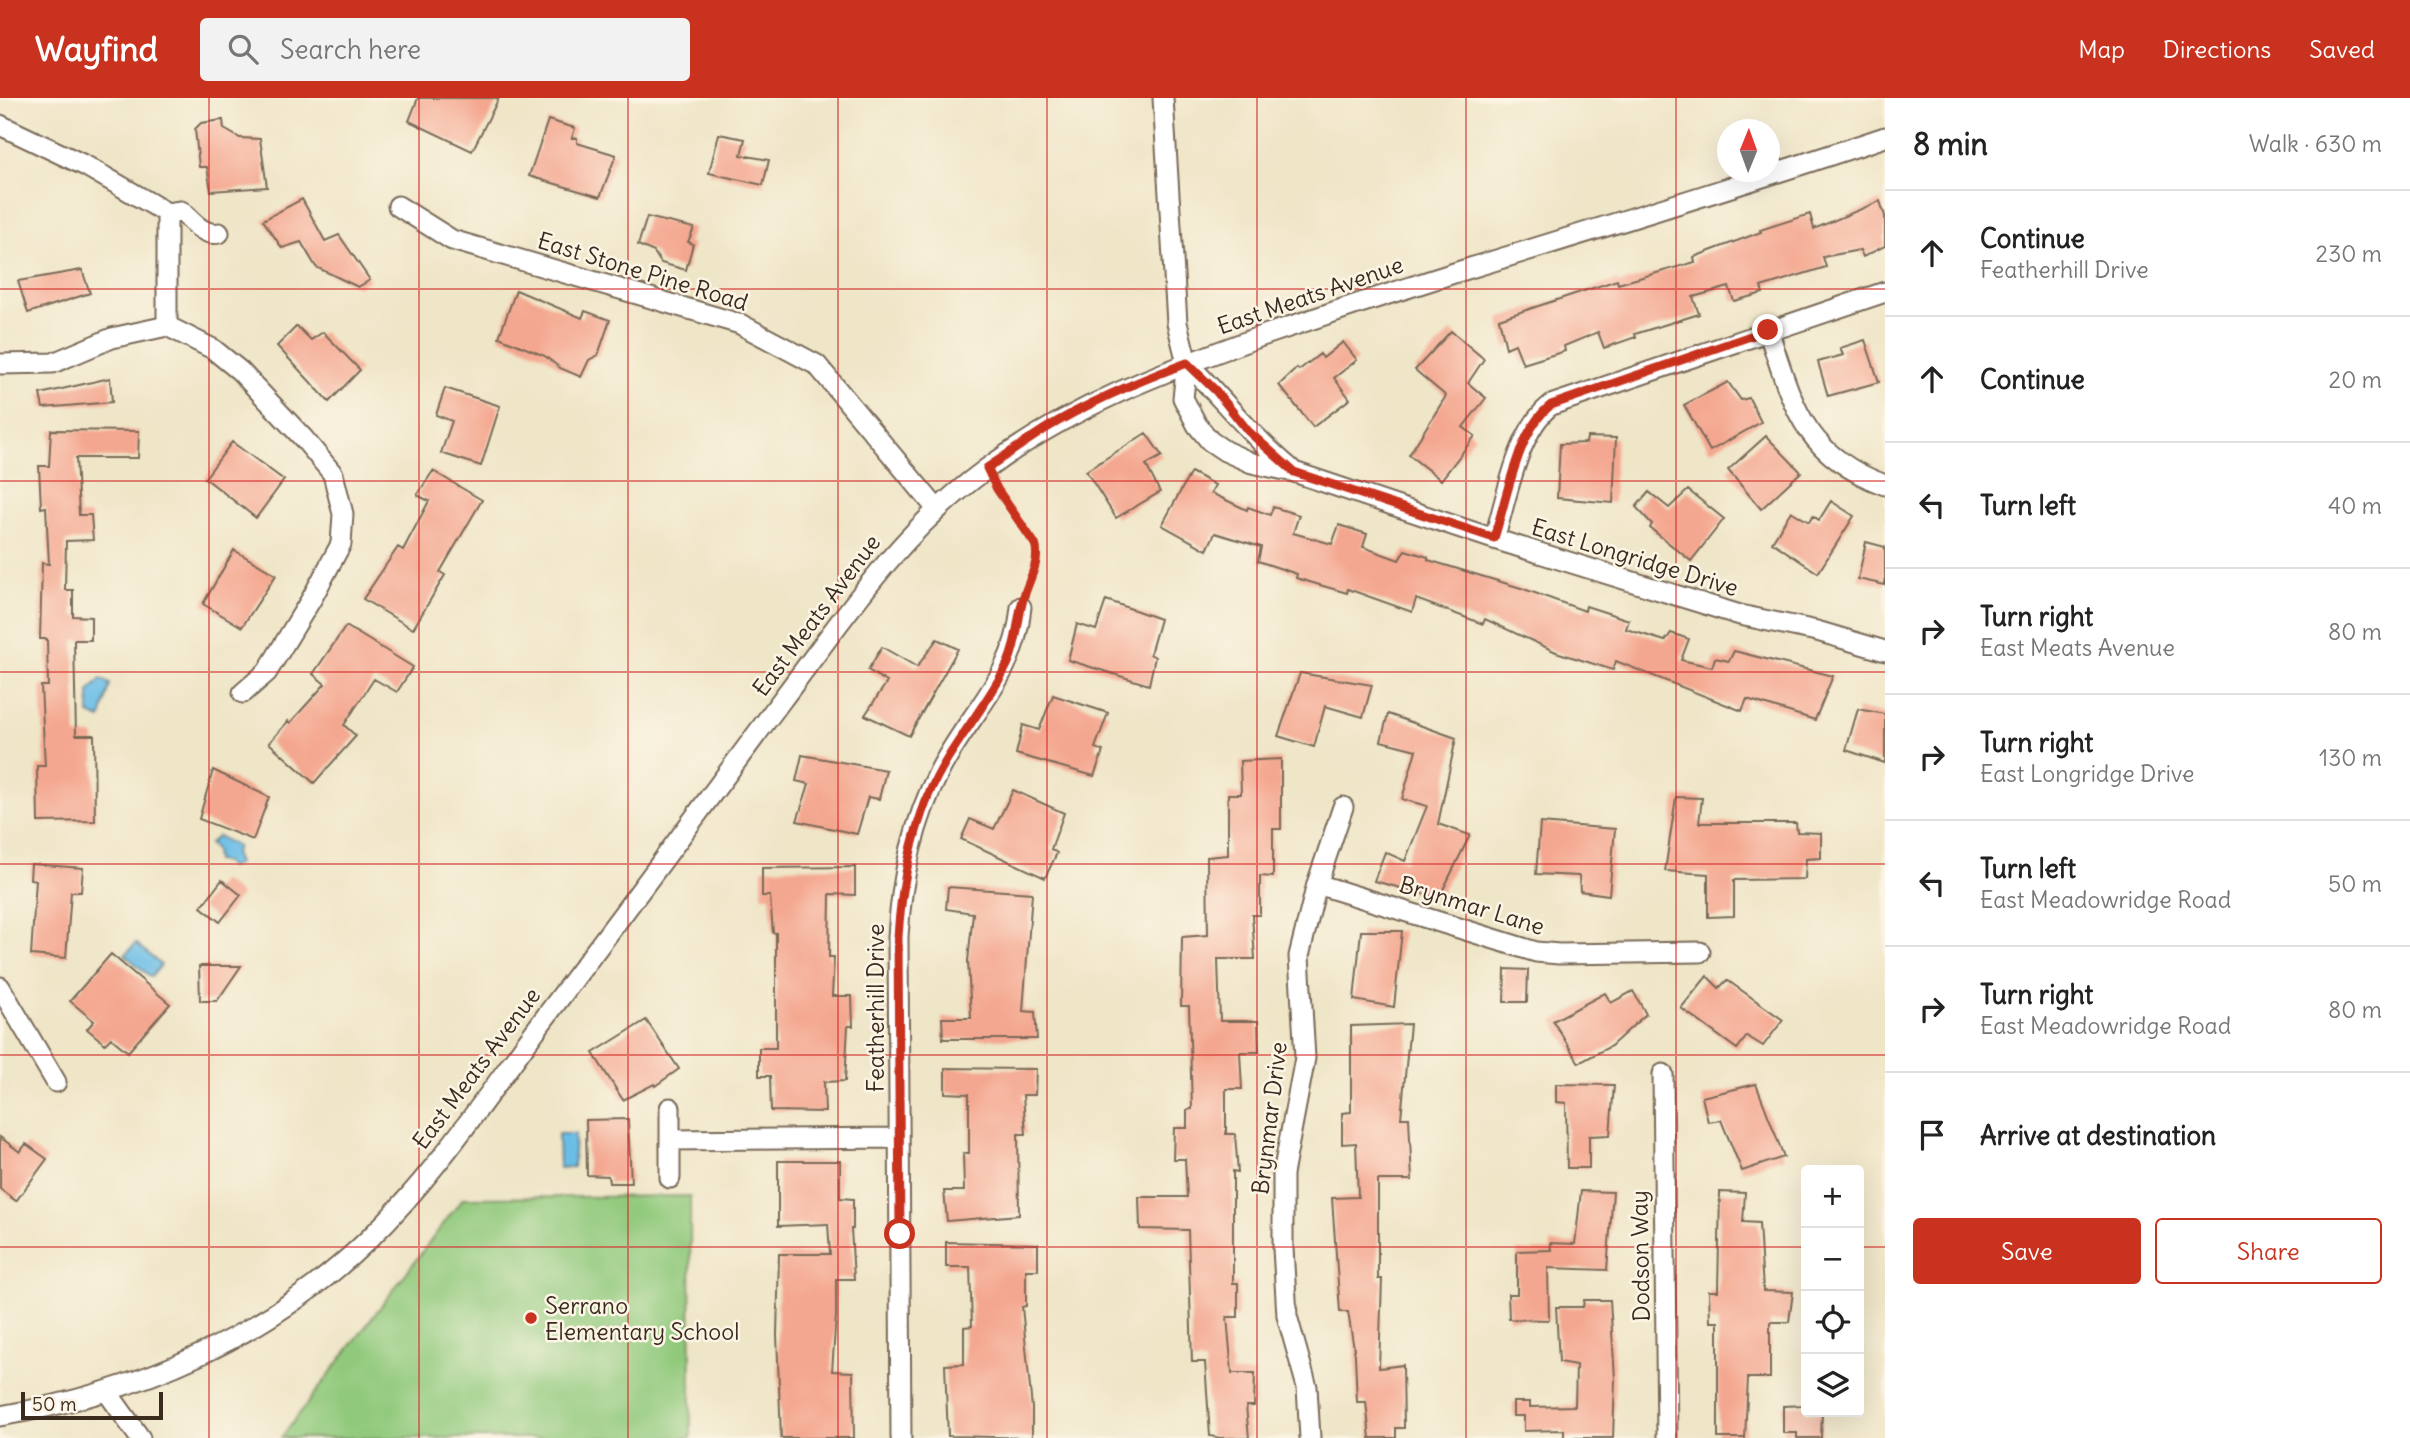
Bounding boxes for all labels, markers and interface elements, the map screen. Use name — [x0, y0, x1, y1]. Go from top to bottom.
search box — [200, 18, 690, 81]
text: Wayfind — [35, 28, 158, 70]
icon: search — [224, 30, 262, 68]
text: Search here — [280, 33, 421, 66]
text: Map — [2078, 34, 2125, 64]
text: Directions — [2163, 34, 2271, 64]
text: Saved — [2309, 34, 2375, 64]
north arrow — [1717, 119, 1780, 182]
text: 8 min — [1913, 125, 1988, 163]
text: Walk · 630 m — [2249, 129, 2382, 158]
text: Continue — [1980, 222, 2085, 255]
street label: East Stone Pine Road — [534, 225, 752, 317]
icon: ahead — [1913, 234, 1951, 272]
text: 230 m — [2316, 239, 2382, 268]
street label: East Meats Avenue — [1213, 250, 1407, 340]
text: Featherhill Drive — [1980, 255, 2149, 284]
route end — [1752, 314, 1783, 345]
icon: ahead — [1913, 360, 1951, 398]
text: Continue — [1980, 363, 2085, 396]
text: 20 m — [2329, 365, 2382, 394]
icon: left — [1913, 486, 1951, 524]
text: Turn left — [1980, 489, 2076, 522]
text: 40 m — [2328, 491, 2382, 520]
street label: East Longridge Drive — [1528, 512, 1742, 602]
street label: East Meats Avenue — [746, 528, 886, 702]
text: Turn right — [1980, 600, 2093, 633]
icon: right — [1913, 612, 1951, 650]
text: 80 m — [2328, 617, 2382, 646]
text: East Meats Avenue — [1980, 633, 2175, 662]
text: Turn right — [1980, 726, 2093, 759]
icon: right — [1913, 738, 1951, 776]
text: 130 m — [2319, 743, 2382, 772]
text: East Longridge Drive — [1980, 759, 2194, 788]
text: Turn left — [1980, 852, 2076, 885]
icon: left — [1913, 864, 1951, 902]
street label: Brynmar Lane — [1396, 869, 1548, 941]
text: 50 m — [2328, 869, 2382, 898]
text: East Meadowridge Road — [1980, 885, 2231, 914]
street label: Featherhill Drive — [861, 924, 890, 1092]
text: Turn right — [1980, 978, 2093, 1011]
street label: East Meats Avenue — [406, 981, 546, 1155]
icon: right — [1913, 990, 1951, 1028]
text: 80 m — [2328, 995, 2382, 1024]
text: East Meadowridge Road — [1980, 1011, 2231, 1040]
street label: Brynmar Drive — [1245, 1040, 1293, 1196]
icon: arrive — [1913, 1116, 1951, 1154]
text: Arrive at destination — [1980, 1119, 2216, 1152]
map controls — [1801, 1165, 1864, 1417]
button: + — [1801, 1165, 1864, 1228]
street label: Dodson Way — [1624, 1190, 1656, 1322]
route start — [884, 1218, 915, 1249]
button: Save — [1913, 1218, 2141, 1284]
button: Share — [2155, 1218, 2382, 1284]
button: − — [1801, 1228, 1864, 1291]
place label: Serrano Elementary School — [545, 1291, 739, 1346]
button: locate — [1801, 1291, 1864, 1354]
marker: Serrano Elementary School — [523, 1310, 539, 1326]
button: layers — [1801, 1354, 1864, 1417]
scale bar — [21, 1389, 163, 1421]
text: 50 m — [32, 1392, 77, 1416]

